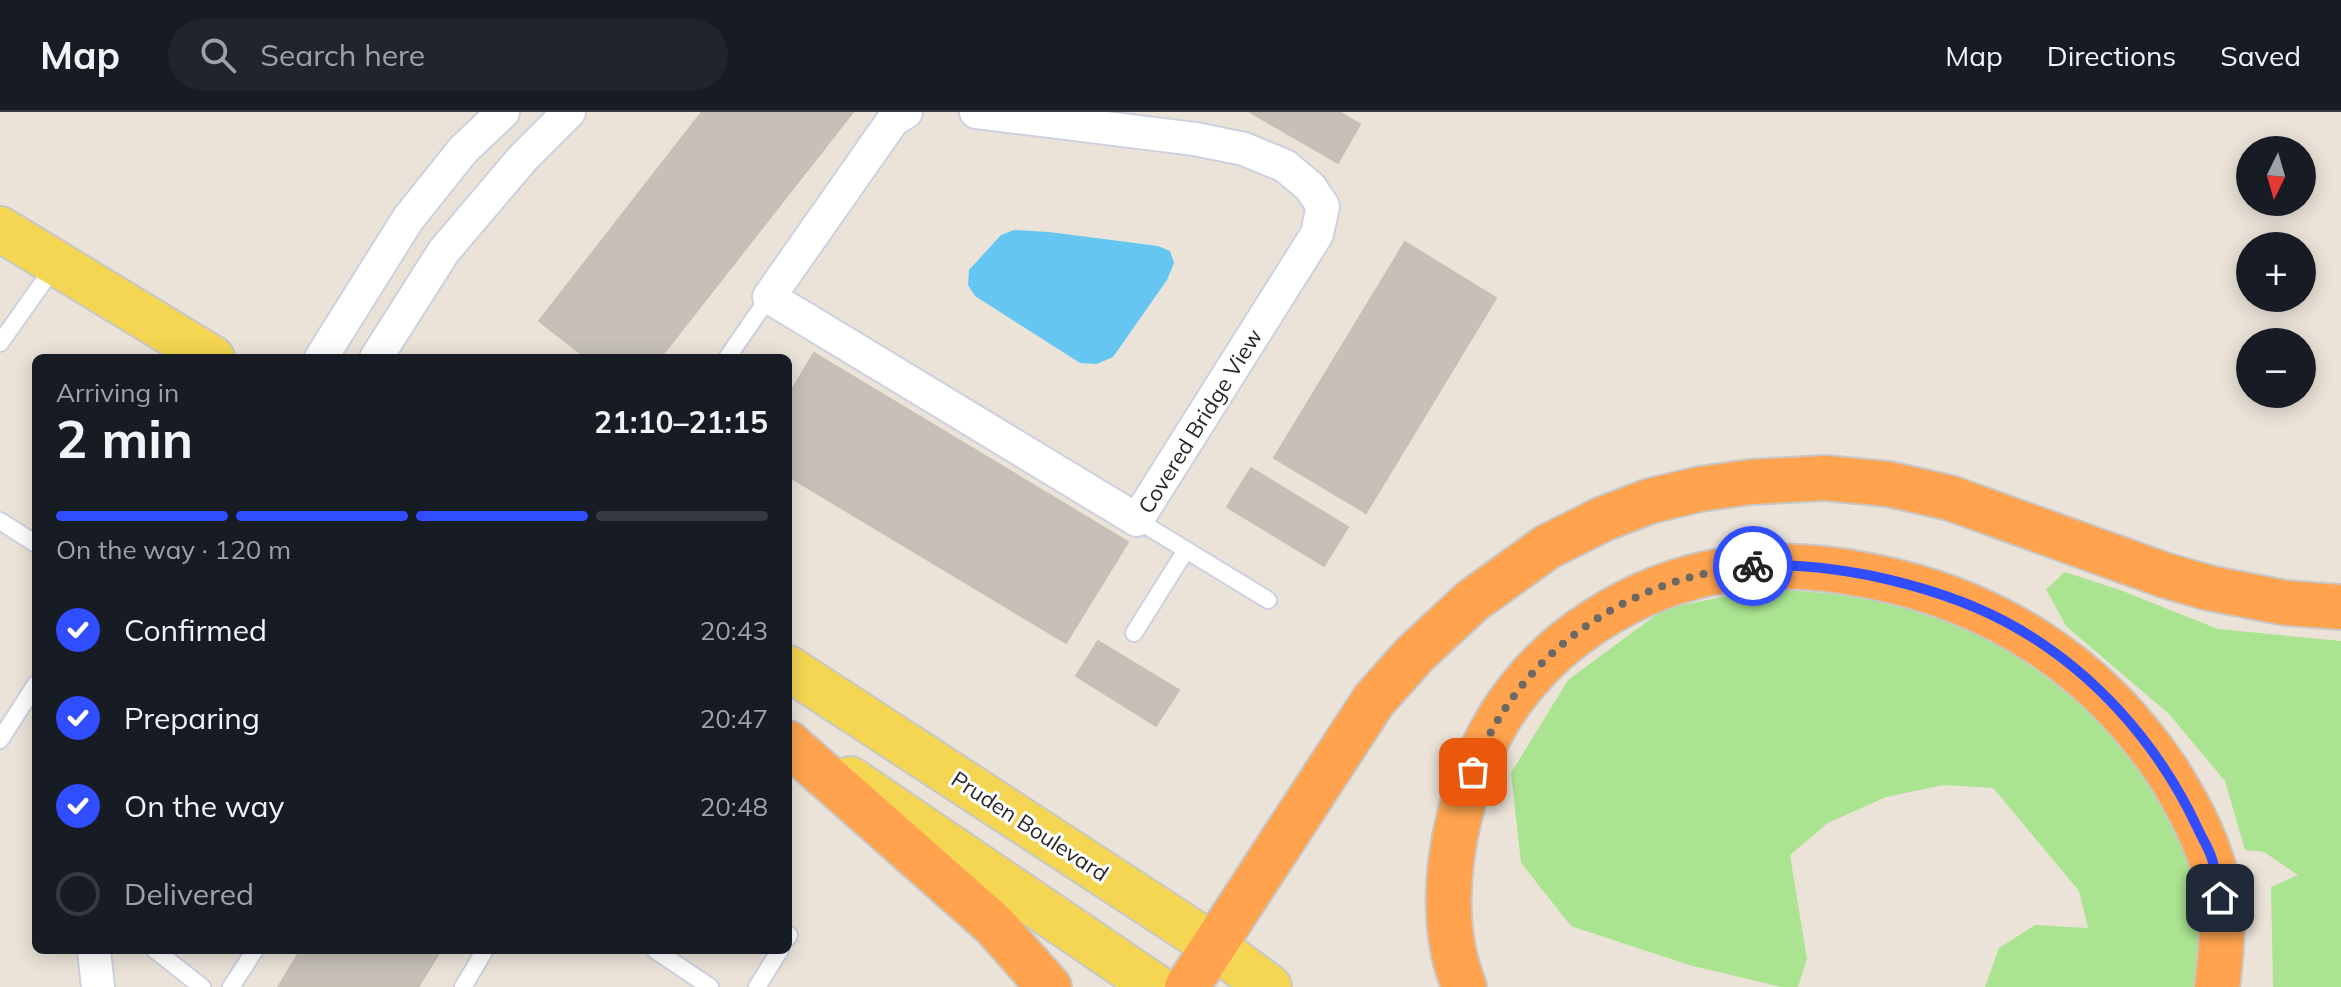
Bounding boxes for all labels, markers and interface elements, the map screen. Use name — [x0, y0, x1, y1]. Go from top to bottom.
search box — [168, 19, 728, 91]
text: Map — [40, 31, 120, 79]
icon: search — [196, 33, 240, 77]
text: Search here — [260, 36, 425, 74]
text: Map — [1945, 38, 2003, 73]
text: Directions — [2047, 38, 2176, 73]
text: Saved — [2220, 38, 2301, 73]
north arrow — [2236, 136, 2316, 216]
map controls — [2236, 136, 2316, 408]
button: + — [2236, 232, 2316, 312]
street label: Covered Bridge View — [1132, 323, 1268, 519]
button: − — [2236, 328, 2316, 408]
text: Arriving in — [56, 376, 179, 409]
text: 21:10–21:15 — [594, 403, 768, 441]
text: 2 min — [56, 406, 193, 471]
courier — [1713, 526, 1793, 606]
text: On the way · 120 m — [56, 533, 291, 566]
icon: bike — [1731, 544, 1775, 588]
icon: check — [56, 608, 100, 652]
text: Confirmed — [124, 611, 267, 649]
text: 20:43 — [700, 614, 768, 647]
icon: check — [56, 696, 100, 740]
text: Preparing — [124, 699, 260, 737]
text: 20:47 — [700, 702, 768, 735]
pin — [1439, 738, 1507, 806]
icon: bag — [1451, 750, 1495, 794]
street label: Pruden Boulevard — [946, 765, 1114, 887]
icon: check — [56, 784, 100, 828]
text: On the way — [124, 787, 284, 825]
text: 20:48 — [700, 790, 768, 823]
pin — [2186, 864, 2254, 932]
text: Delivered — [124, 875, 254, 913]
icon: home — [2198, 876, 2242, 920]

